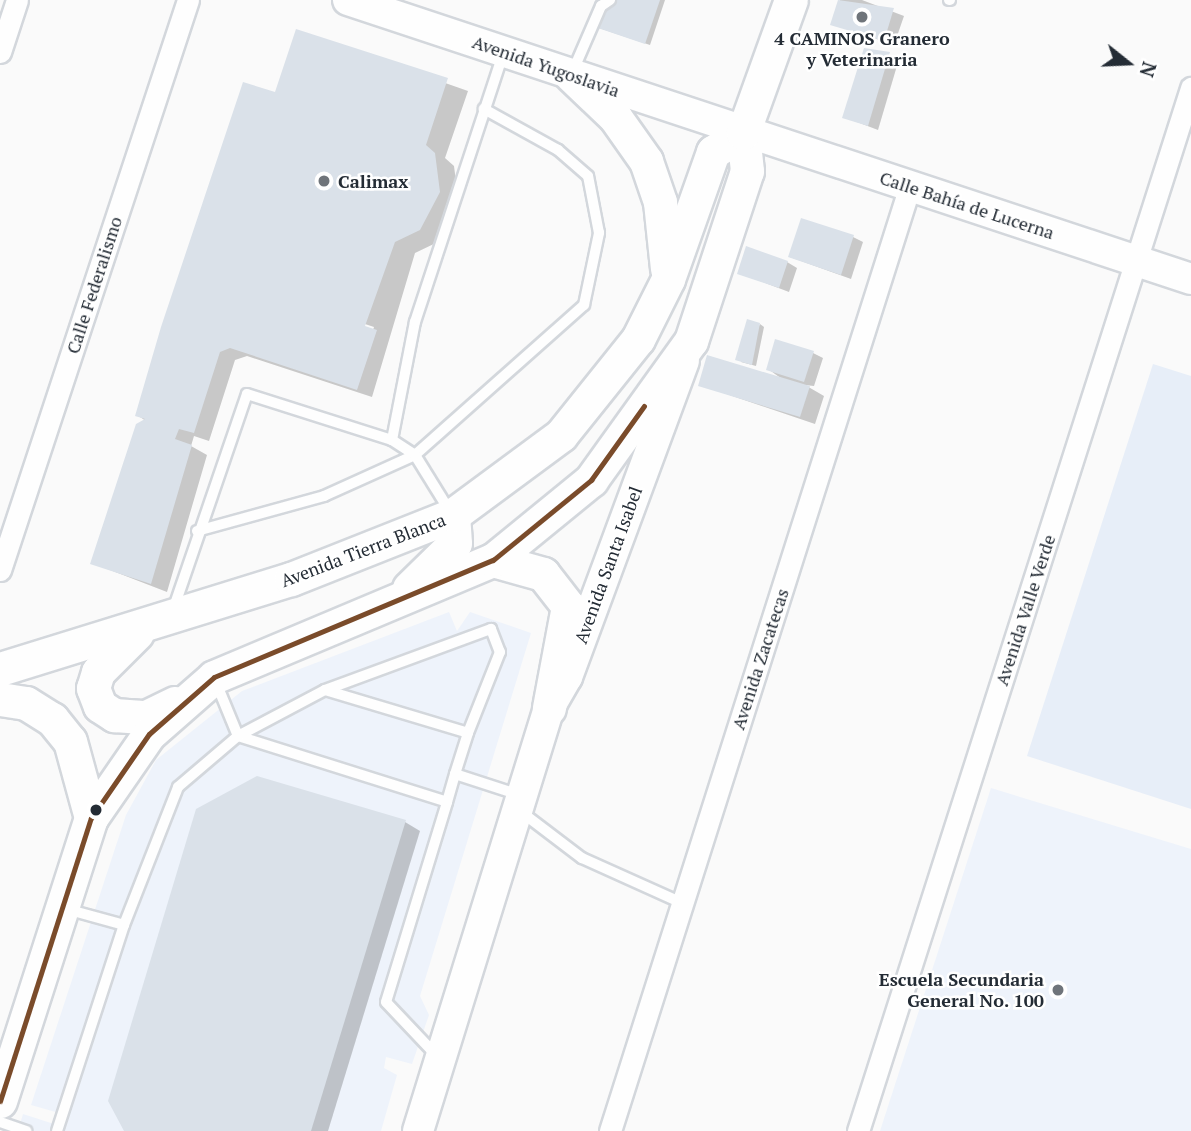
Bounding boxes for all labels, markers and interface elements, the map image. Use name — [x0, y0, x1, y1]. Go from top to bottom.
marker: 4 CAMINOS Granero y Veterinaria — [854, 9, 870, 25]
place label: 4 CAMINOS Granero y Veterinaria — [774, 28, 950, 70]
north arrow — [1093, 28, 1163, 98]
street label: Avenida Yugoslavia — [470, 31, 622, 101]
text: N — [1134, 59, 1163, 80]
street label: Calle Bahía de Lucerna — [877, 167, 1057, 243]
place label: Calimax — [338, 170, 408, 192]
marker: Calimax — [316, 173, 332, 189]
street label: Calle Federalismo — [62, 214, 126, 356]
street label: Avenida Santa Isabel — [570, 484, 646, 646]
street label: Avenida Tierra Blanca — [277, 509, 449, 591]
street label: Avenida Valle Verde — [990, 531, 1060, 689]
street label: Avenida Zacatecas — [727, 586, 793, 732]
unlabelled marker — [89, 803, 103, 817]
place label: Escuela Secundaria General No. 100 — [879, 969, 1044, 1012]
marker: Escuela Secundaria General No. 100 — [1050, 982, 1066, 998]

